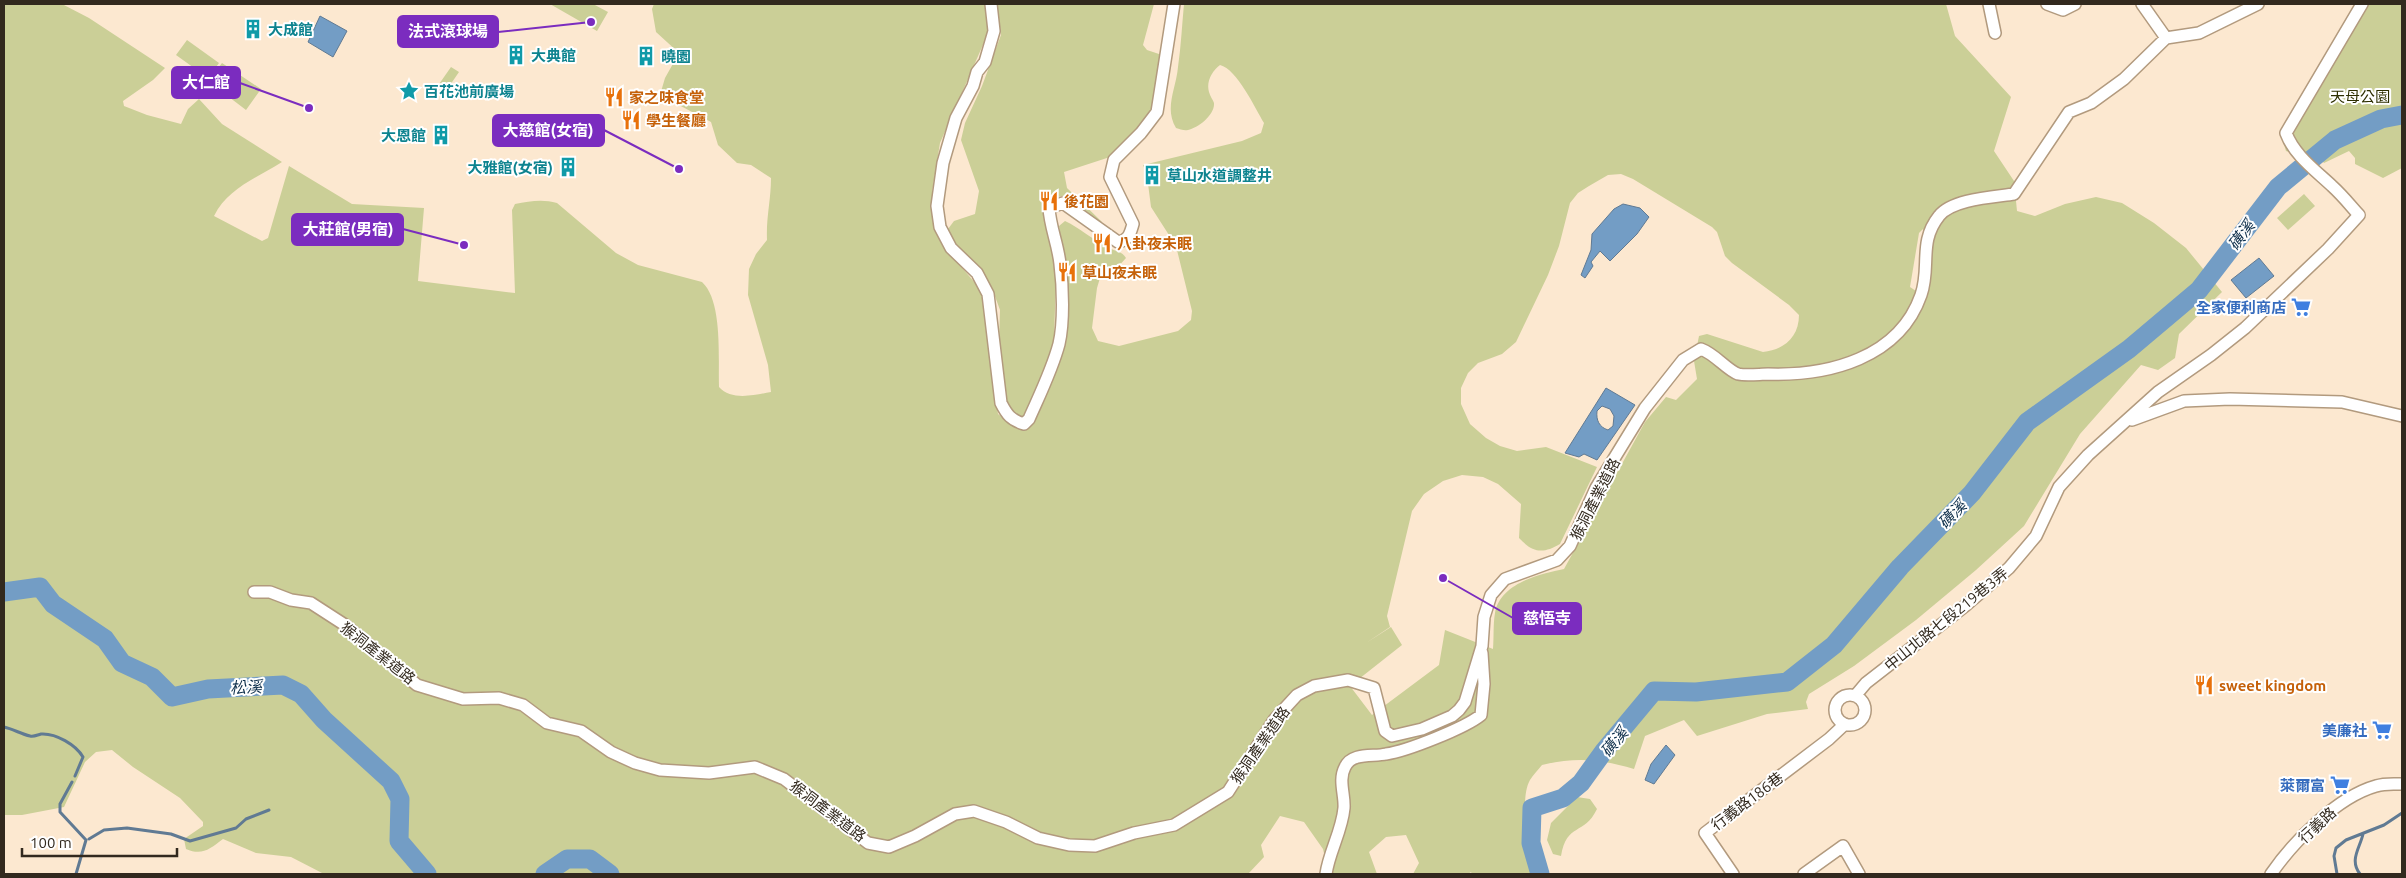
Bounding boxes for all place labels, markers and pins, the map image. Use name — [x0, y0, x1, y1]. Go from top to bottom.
callout: 法式滾球場 — [398, 16, 498, 47]
building icon: 大成館 — [242, 18, 264, 40]
place label: 大成館 — [268, 21, 313, 38]
building icon: 大典館 — [505, 44, 527, 66]
building icon: 曉園 — [635, 45, 657, 67]
place label: 大典館 — [531, 47, 576, 64]
place label: 曉園 — [661, 48, 691, 65]
callout: 大仁館 — [172, 67, 240, 98]
place icon: 百花池前廣場 — [398, 80, 420, 102]
place label: 百花池前廣場 — [424, 83, 514, 100]
restaurant icon: 家之味食堂 — [603, 86, 625, 108]
place label: 家之味食堂 — [629, 89, 704, 106]
restaurant icon: 學生餐廳 — [620, 109, 642, 131]
place label: 學生餐廳 — [646, 112, 706, 129]
callout: 大慈館(女宿) — [493, 115, 604, 146]
building icon: 大恩館 — [430, 124, 452, 146]
place label: 大恩館 — [381, 127, 426, 144]
building icon: 大雅館(女宿) — [557, 156, 579, 178]
place label: 大雅館(女宿) — [468, 159, 553, 176]
building icon: 草山水道調整井 — [1141, 164, 1163, 186]
place label: 草山水道調整井 — [1167, 167, 1272, 184]
restaurant icon: 後花園 — [1038, 190, 1060, 212]
place label: 後花園 — [1064, 193, 1109, 210]
callout: 大莊館(男宿) — [292, 214, 403, 245]
restaurant icon: 八卦夜未眠 — [1091, 232, 1113, 254]
place label: 八卦夜未眠 — [1117, 235, 1192, 252]
restaurant icon: 草山夜未眠 — [1056, 261, 1078, 283]
place label: 草山夜未眠 — [1082, 264, 1157, 281]
supermarket icon: 全家便利商店 — [2290, 296, 2312, 318]
place label: 全家便利商店 — [2196, 299, 2286, 316]
callout: 慈悟寺 — [1513, 603, 1581, 634]
restaurant icon: sweet kingdom — [2193, 674, 2215, 696]
place label: sweet kingdom — [2219, 677, 2326, 694]
supermarket icon: 美廉社 — [2371, 719, 2393, 741]
place label: 美廉社 — [2322, 722, 2367, 739]
supermarket icon: 萊爾富 — [2329, 774, 2351, 796]
place label: 萊爾富 — [2280, 777, 2325, 794]

